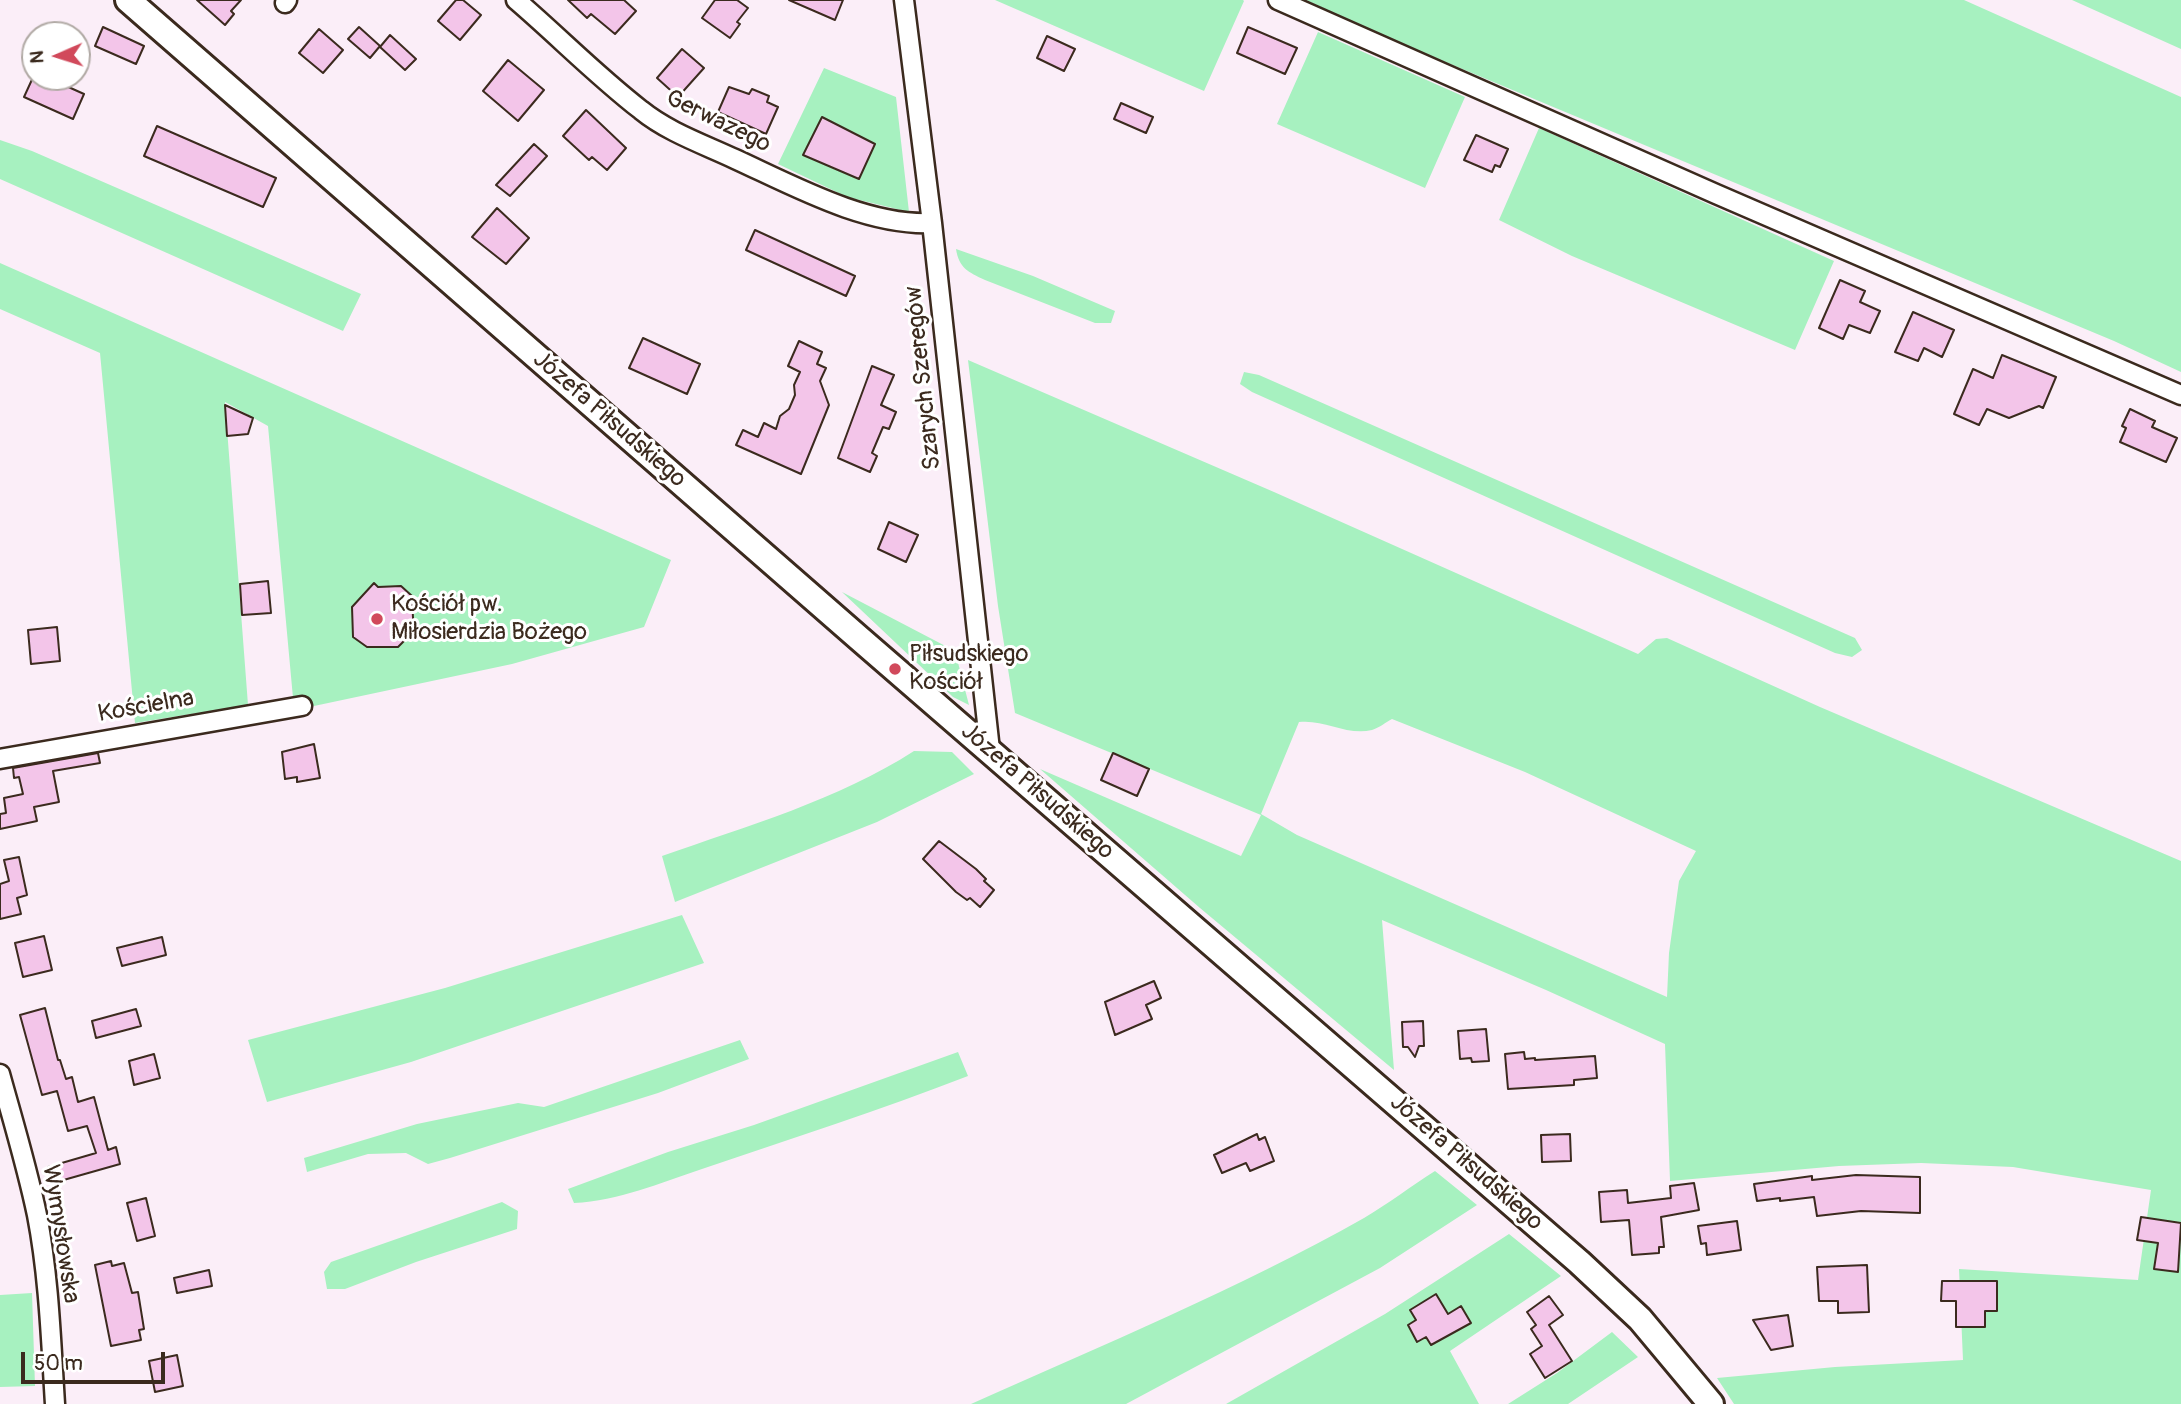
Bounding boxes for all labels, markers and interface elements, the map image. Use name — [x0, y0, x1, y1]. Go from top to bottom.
north arrow — [21, 21, 91, 91]
text: N — [25, 50, 49, 64]
street label: Gerwazego — [661, 84, 775, 160]
street label: Szarych Szeregów — [900, 285, 948, 471]
street label: Józefa Piłsudskiego — [527, 346, 691, 494]
place label: Kościół pw. Miłosierdzia Bożego — [391, 591, 587, 647]
marker: Kościół pw. Miłosierdzia Bożego — [369, 611, 385, 627]
place label: Piłsudskiego Kościół — [909, 641, 1028, 697]
marker: Piłsudskiego Kościół — [887, 661, 903, 677]
street label: Kościelna — [96, 684, 196, 730]
street label: Józefa Piłsudskiego — [955, 718, 1119, 866]
street label: Józefa Piłsudskiego — [1384, 1089, 1548, 1237]
street label: Wymysłowska — [35, 1163, 85, 1305]
scale bar — [24, 1338, 168, 1382]
text: 50 m — [34, 1350, 83, 1377]

